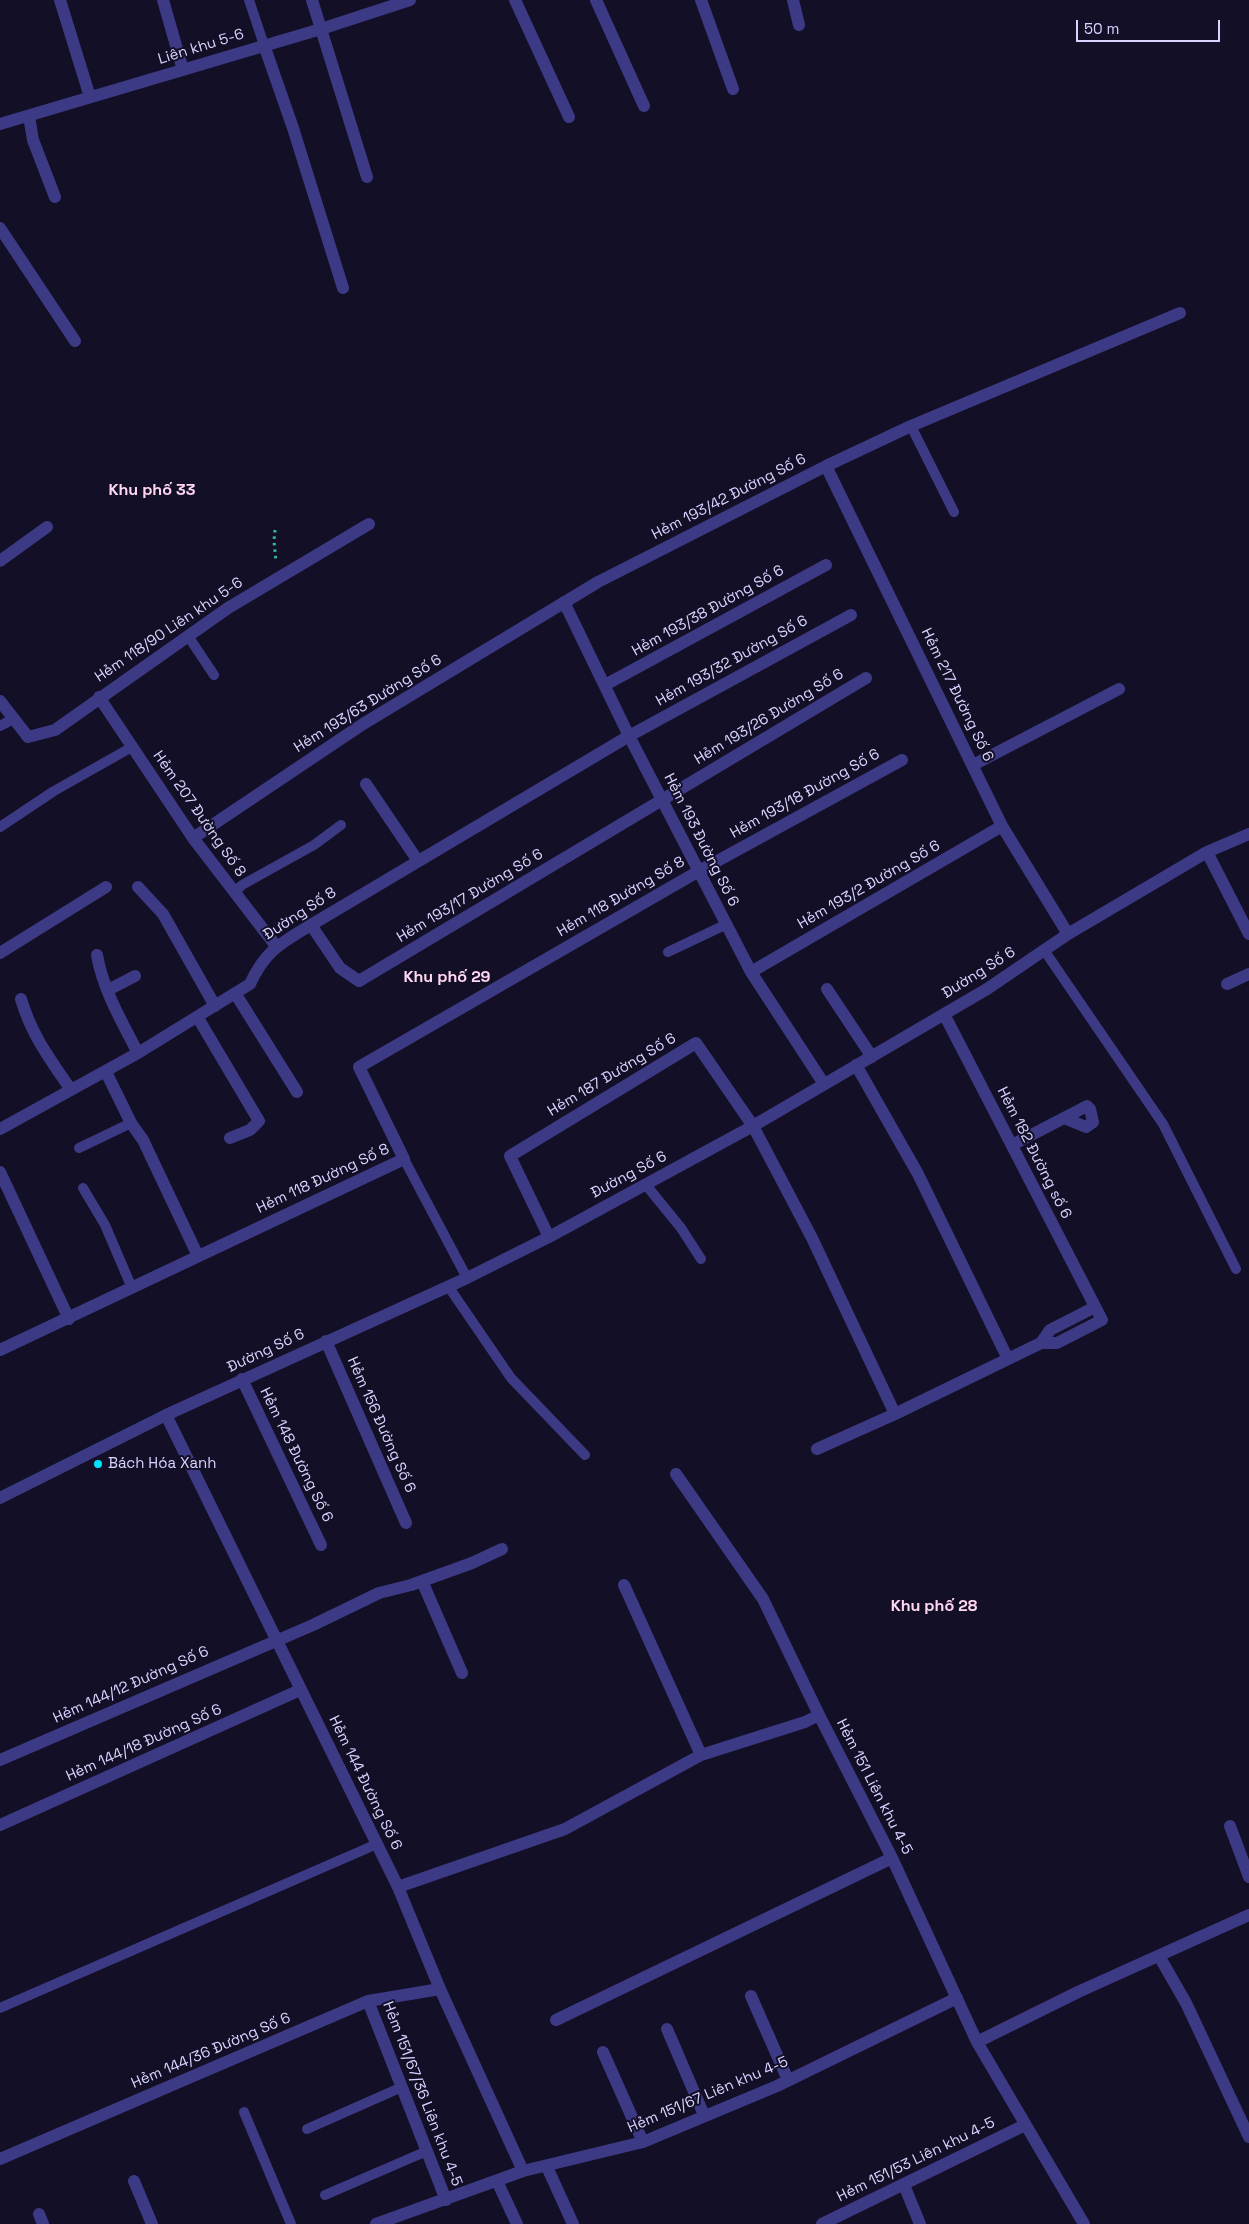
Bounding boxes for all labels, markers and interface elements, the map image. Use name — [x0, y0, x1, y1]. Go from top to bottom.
scale bar — [1079, 10, 1223, 42]
text: 50 m — [1084, 19, 1119, 38]
street label: Liên khu 5-6 — [156, 25, 246, 69]
street label: Hẻm 193/42 Đường Số 6 — [649, 450, 809, 544]
district label: Khu phố 33 — [108, 481, 196, 501]
street label: Hẻm 193/38 Đường Số 6 — [629, 562, 787, 660]
street label: Hẻm 118/90 Liên khu 5-6 — [92, 574, 246, 686]
street label: Hẻm 193/32 Đường Số 6 — [653, 612, 811, 710]
street label: Hẻm 217 Đường Số 6 — [917, 625, 997, 765]
street label: Hẻm 193/63 Đường Số 6 — [291, 651, 445, 757]
street label: Hẻm 193/26 Đường Số 6 — [691, 665, 847, 769]
street label: Hẻm 193/18 Đường Số 6 — [727, 745, 883, 843]
street label: Hẻm 207 Đường Số 8 — [149, 748, 249, 880]
street label: Hẻm 193 Đường Số 6 — [660, 770, 742, 910]
street label: Hẻm 193/2 Đường Số 6 — [795, 837, 943, 933]
street label: Hẻm 193/17 Đường Số 6 — [394, 845, 546, 947]
street label: Hẻm 118 Đường Số 8 — [554, 853, 688, 941]
street label: Đường Số 8 — [260, 884, 340, 944]
street label: Đường Số 6 — [939, 943, 1019, 1003]
district label: Khu phố 29 — [404, 968, 490, 988]
street label: Hẻm 187 Đường Số 6 — [545, 1030, 679, 1120]
street label: Hẻm 182 Đường số 6 — [993, 1084, 1075, 1222]
street label: Hẻm 118 Đường Số 8 — [254, 1140, 392, 1218]
street label: Đường Số 6 — [588, 1148, 670, 1202]
street label: Đường Số 6 — [225, 1325, 307, 1377]
street label: Hẻm 156 Đường Số 6 — [343, 1354, 419, 1496]
street label: Hẻm 148 Đường Số 6 — [256, 1385, 336, 1525]
place label: Bách Hóa Xanh — [108, 1455, 216, 1473]
marker: Bách Hóa Xanh — [92, 1458, 104, 1470]
district label: Khu phố 28 — [891, 1597, 977, 1617]
street label: Hẻm 144/12 Đường Số 6 — [50, 1643, 212, 1727]
street label: Hẻm 144/18 Đường Số 6 — [63, 1700, 225, 1786]
street label: Hẻm 144 Đường Số 6 — [325, 1713, 405, 1853]
street label: Hẻm 151 Liên khu 4-5 — [832, 1716, 916, 1858]
street label: Hẻm 151/67/36 Liên khu 4-5 — [378, 1999, 466, 2189]
street label: Hẻm 144/36 Đường Số 6 — [129, 2009, 293, 2093]
street label: Hẻm 151/67 Liên khu 4-5 — [625, 2053, 791, 2137]
street label: Hẻm 151/53 Liên khu 4-5 — [834, 2114, 998, 2206]

